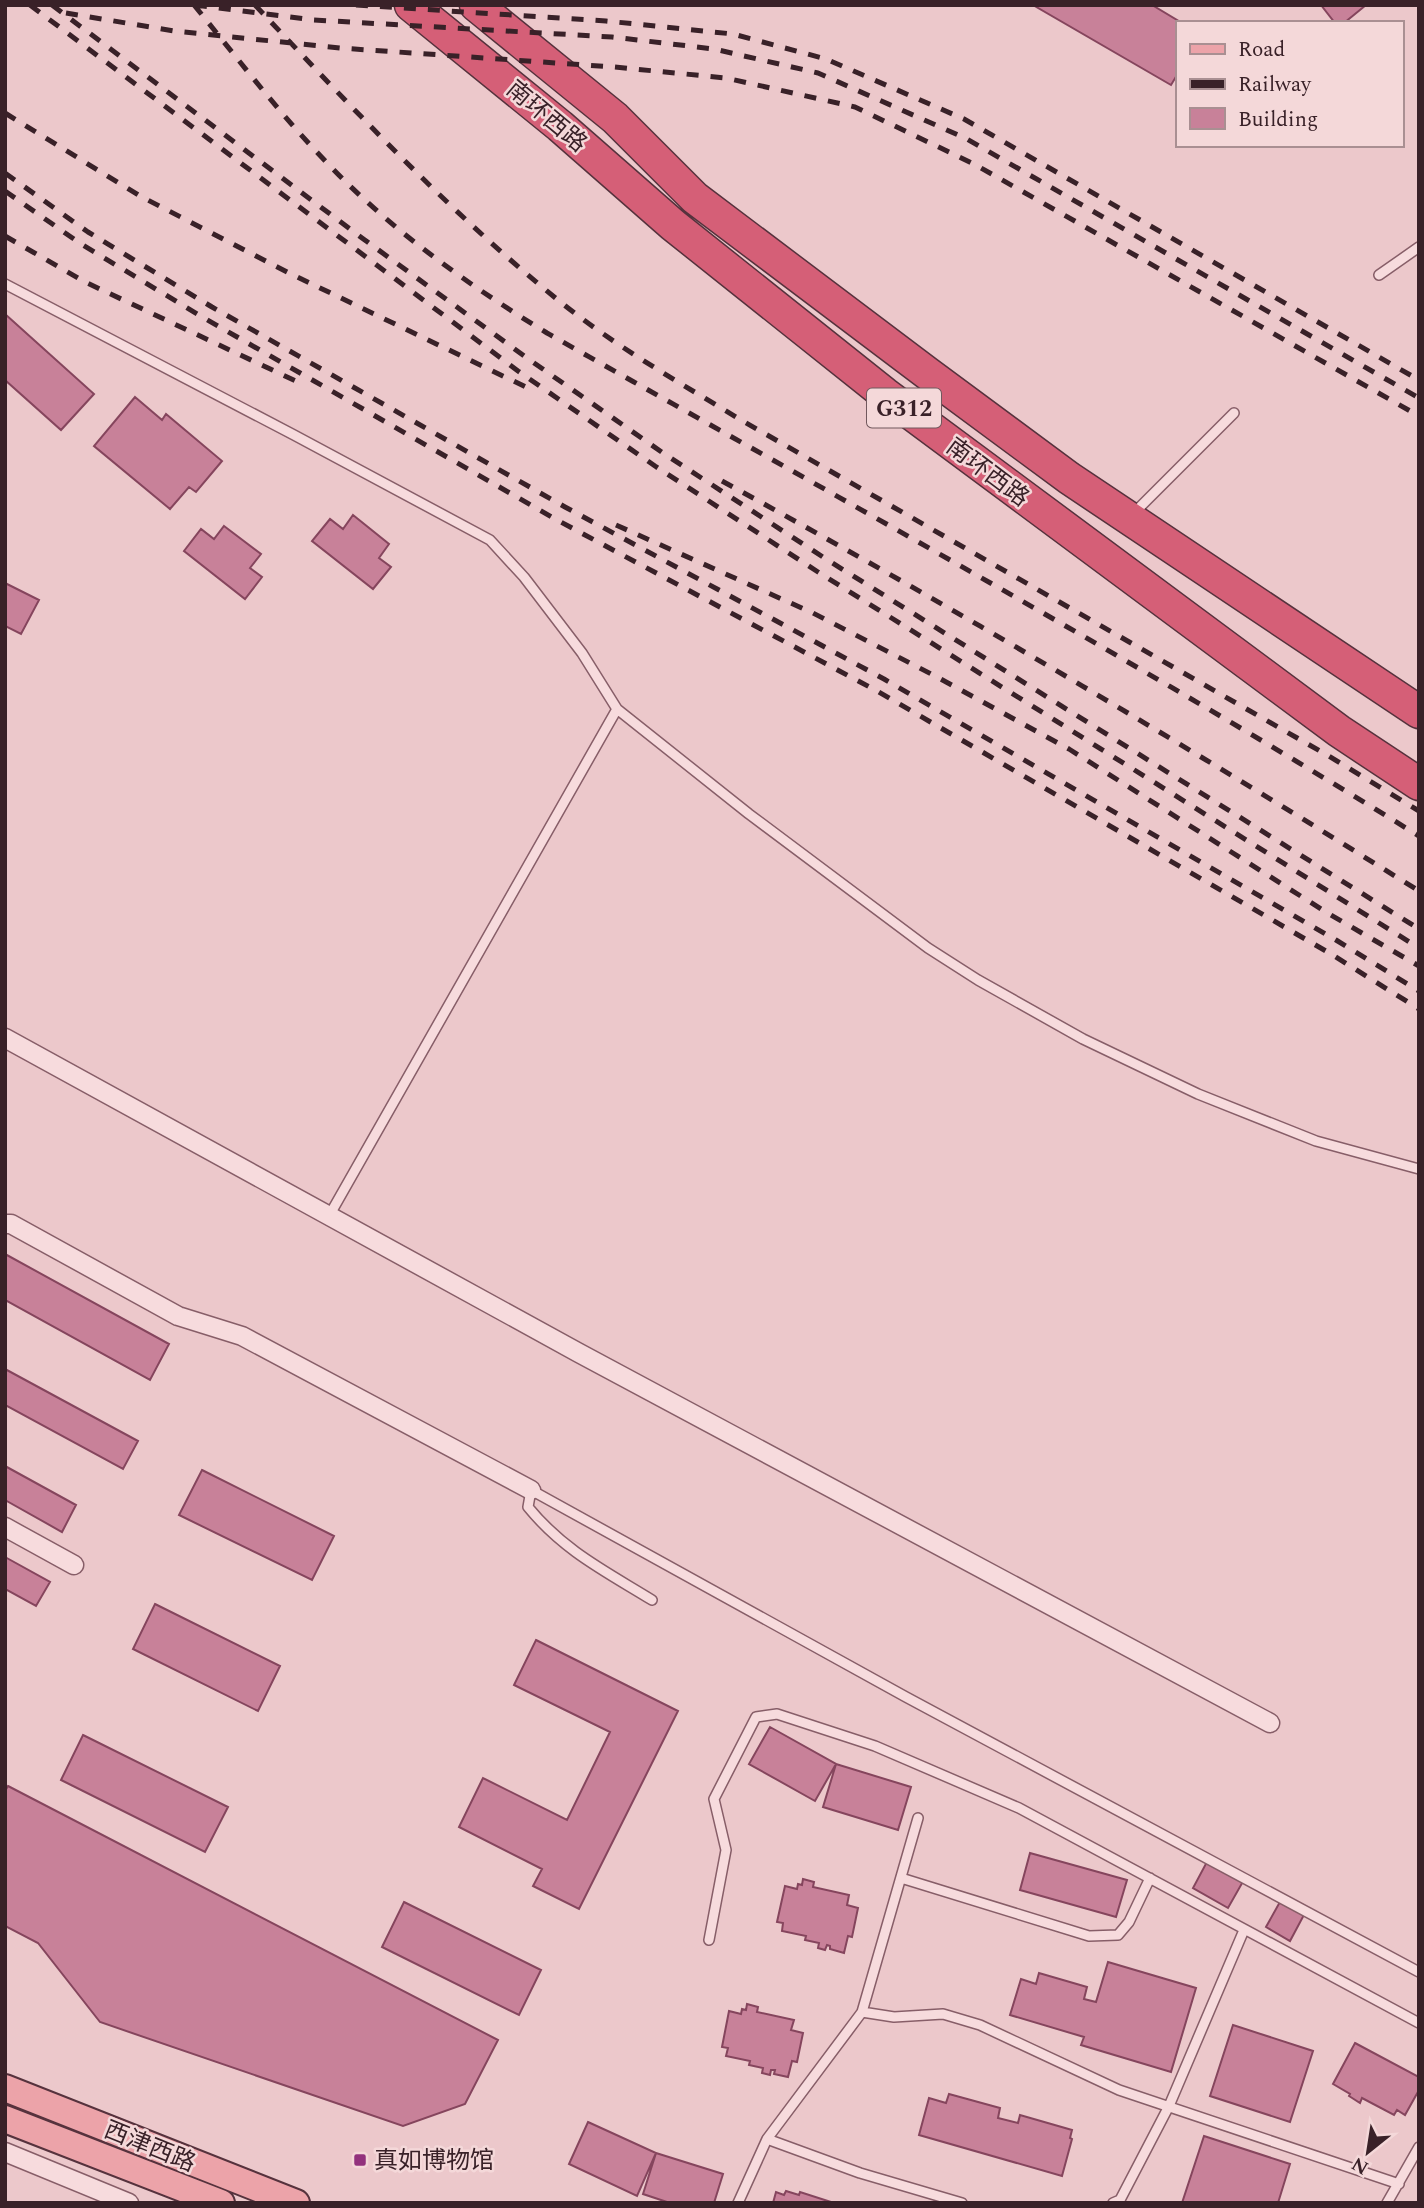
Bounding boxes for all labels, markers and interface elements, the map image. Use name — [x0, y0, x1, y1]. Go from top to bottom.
legend — [1176, 21, 1403, 147]
text: Road — [1238, 34, 1285, 66]
text: Railway — [1238, 69, 1312, 101]
street label: 南环西路 — [498, 72, 595, 161]
text: Building — [1238, 104, 1318, 136]
road number: G312 — [867, 388, 941, 428]
street label: 南环西路 — [938, 430, 1037, 516]
street label: 西津西路 — [98, 2112, 201, 2182]
north arrow — [1333, 2117, 1403, 2187]
place label: 真如博物馆 — [374, 2143, 494, 2179]
text: N — [1346, 2149, 1374, 2182]
marker: 真如博物馆 — [352, 2152, 368, 2168]

